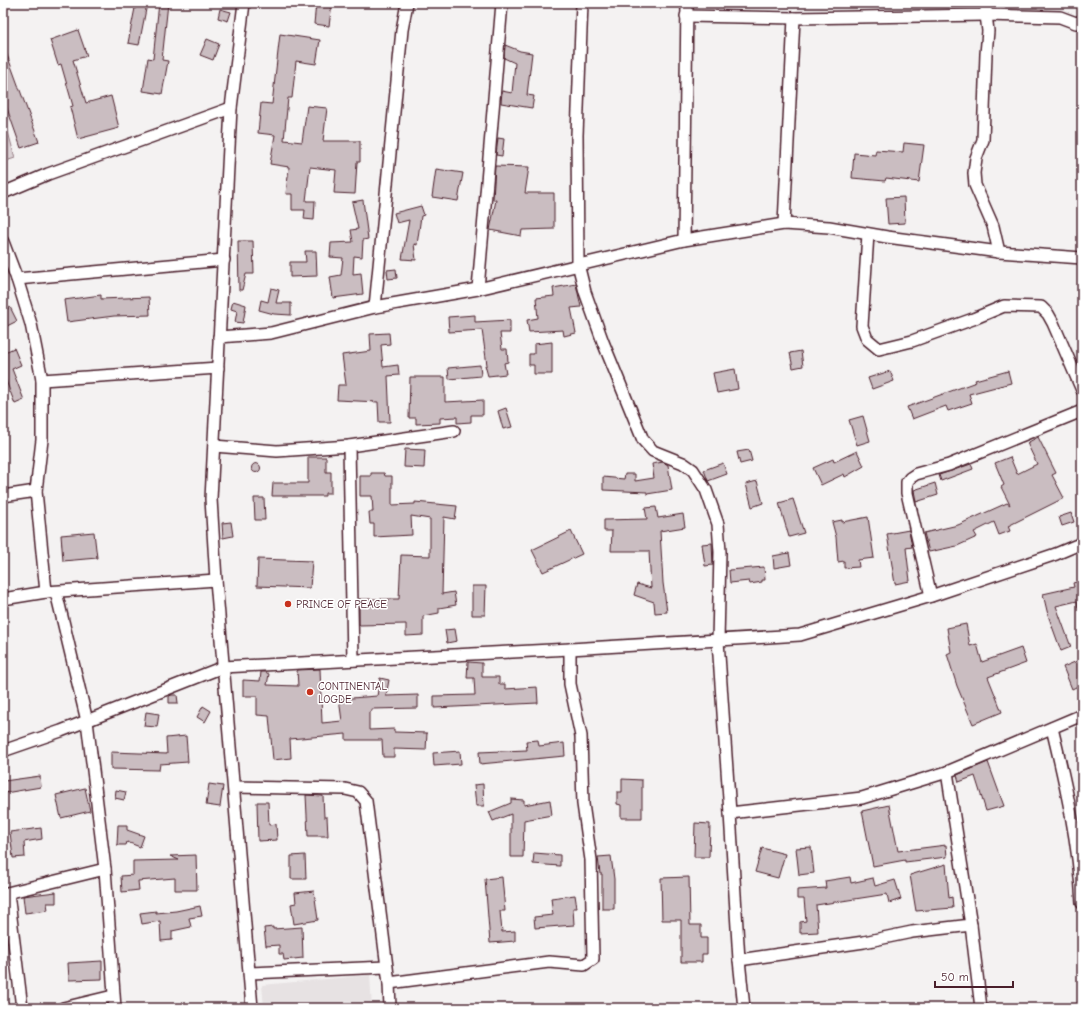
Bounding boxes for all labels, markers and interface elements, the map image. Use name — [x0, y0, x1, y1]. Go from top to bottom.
place label: PRINCE OF PEACE — [296, 598, 387, 611]
marker: PRINCE OF PEACE — [283, 599, 293, 609]
place label: CONTINENTAL LOGDE — [318, 680, 387, 706]
marker: CONTINENTAL LOGDE — [305, 687, 315, 697]
scale bar — [935, 963, 1013, 989]
text: 50 m — [941, 970, 969, 984]

